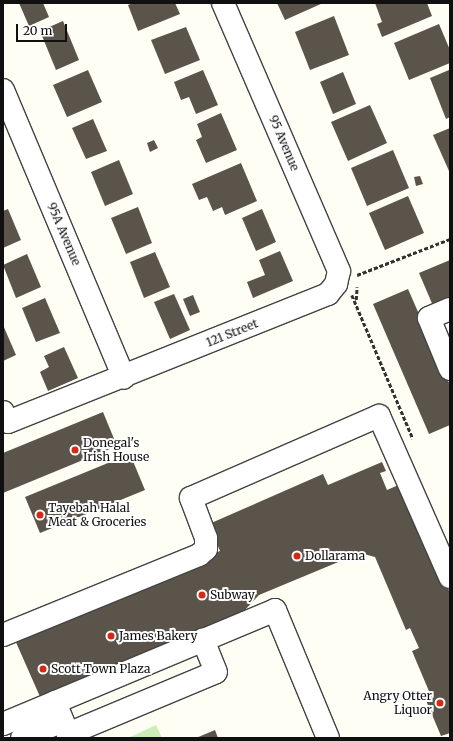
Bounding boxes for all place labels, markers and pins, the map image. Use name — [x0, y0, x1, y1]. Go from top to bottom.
place label: Donegal's Irish House — [83, 436, 149, 464]
marker: Donegal's Irish House — [70, 445, 80, 455]
place label: Tayebah Halal Meat & Groceries — [48, 501, 146, 529]
marker: Tayebah Halal Meat & Groceries — [35, 510, 45, 520]
place label: Dollarama — [305, 549, 365, 563]
marker: Dollarama — [292, 551, 302, 561]
place label: Subway — [210, 588, 255, 602]
marker: Subway — [197, 590, 207, 600]
place label: James Bakery — [119, 629, 197, 643]
marker: James Bakery — [106, 631, 116, 641]
place label: Scott Town Plaza — [51, 662, 151, 676]
marker: Scott Town Plaza — [38, 664, 48, 674]
place label: Angry Otter Liquor — [363, 689, 432, 717]
marker: Angry Otter Liquor — [435, 698, 445, 708]

